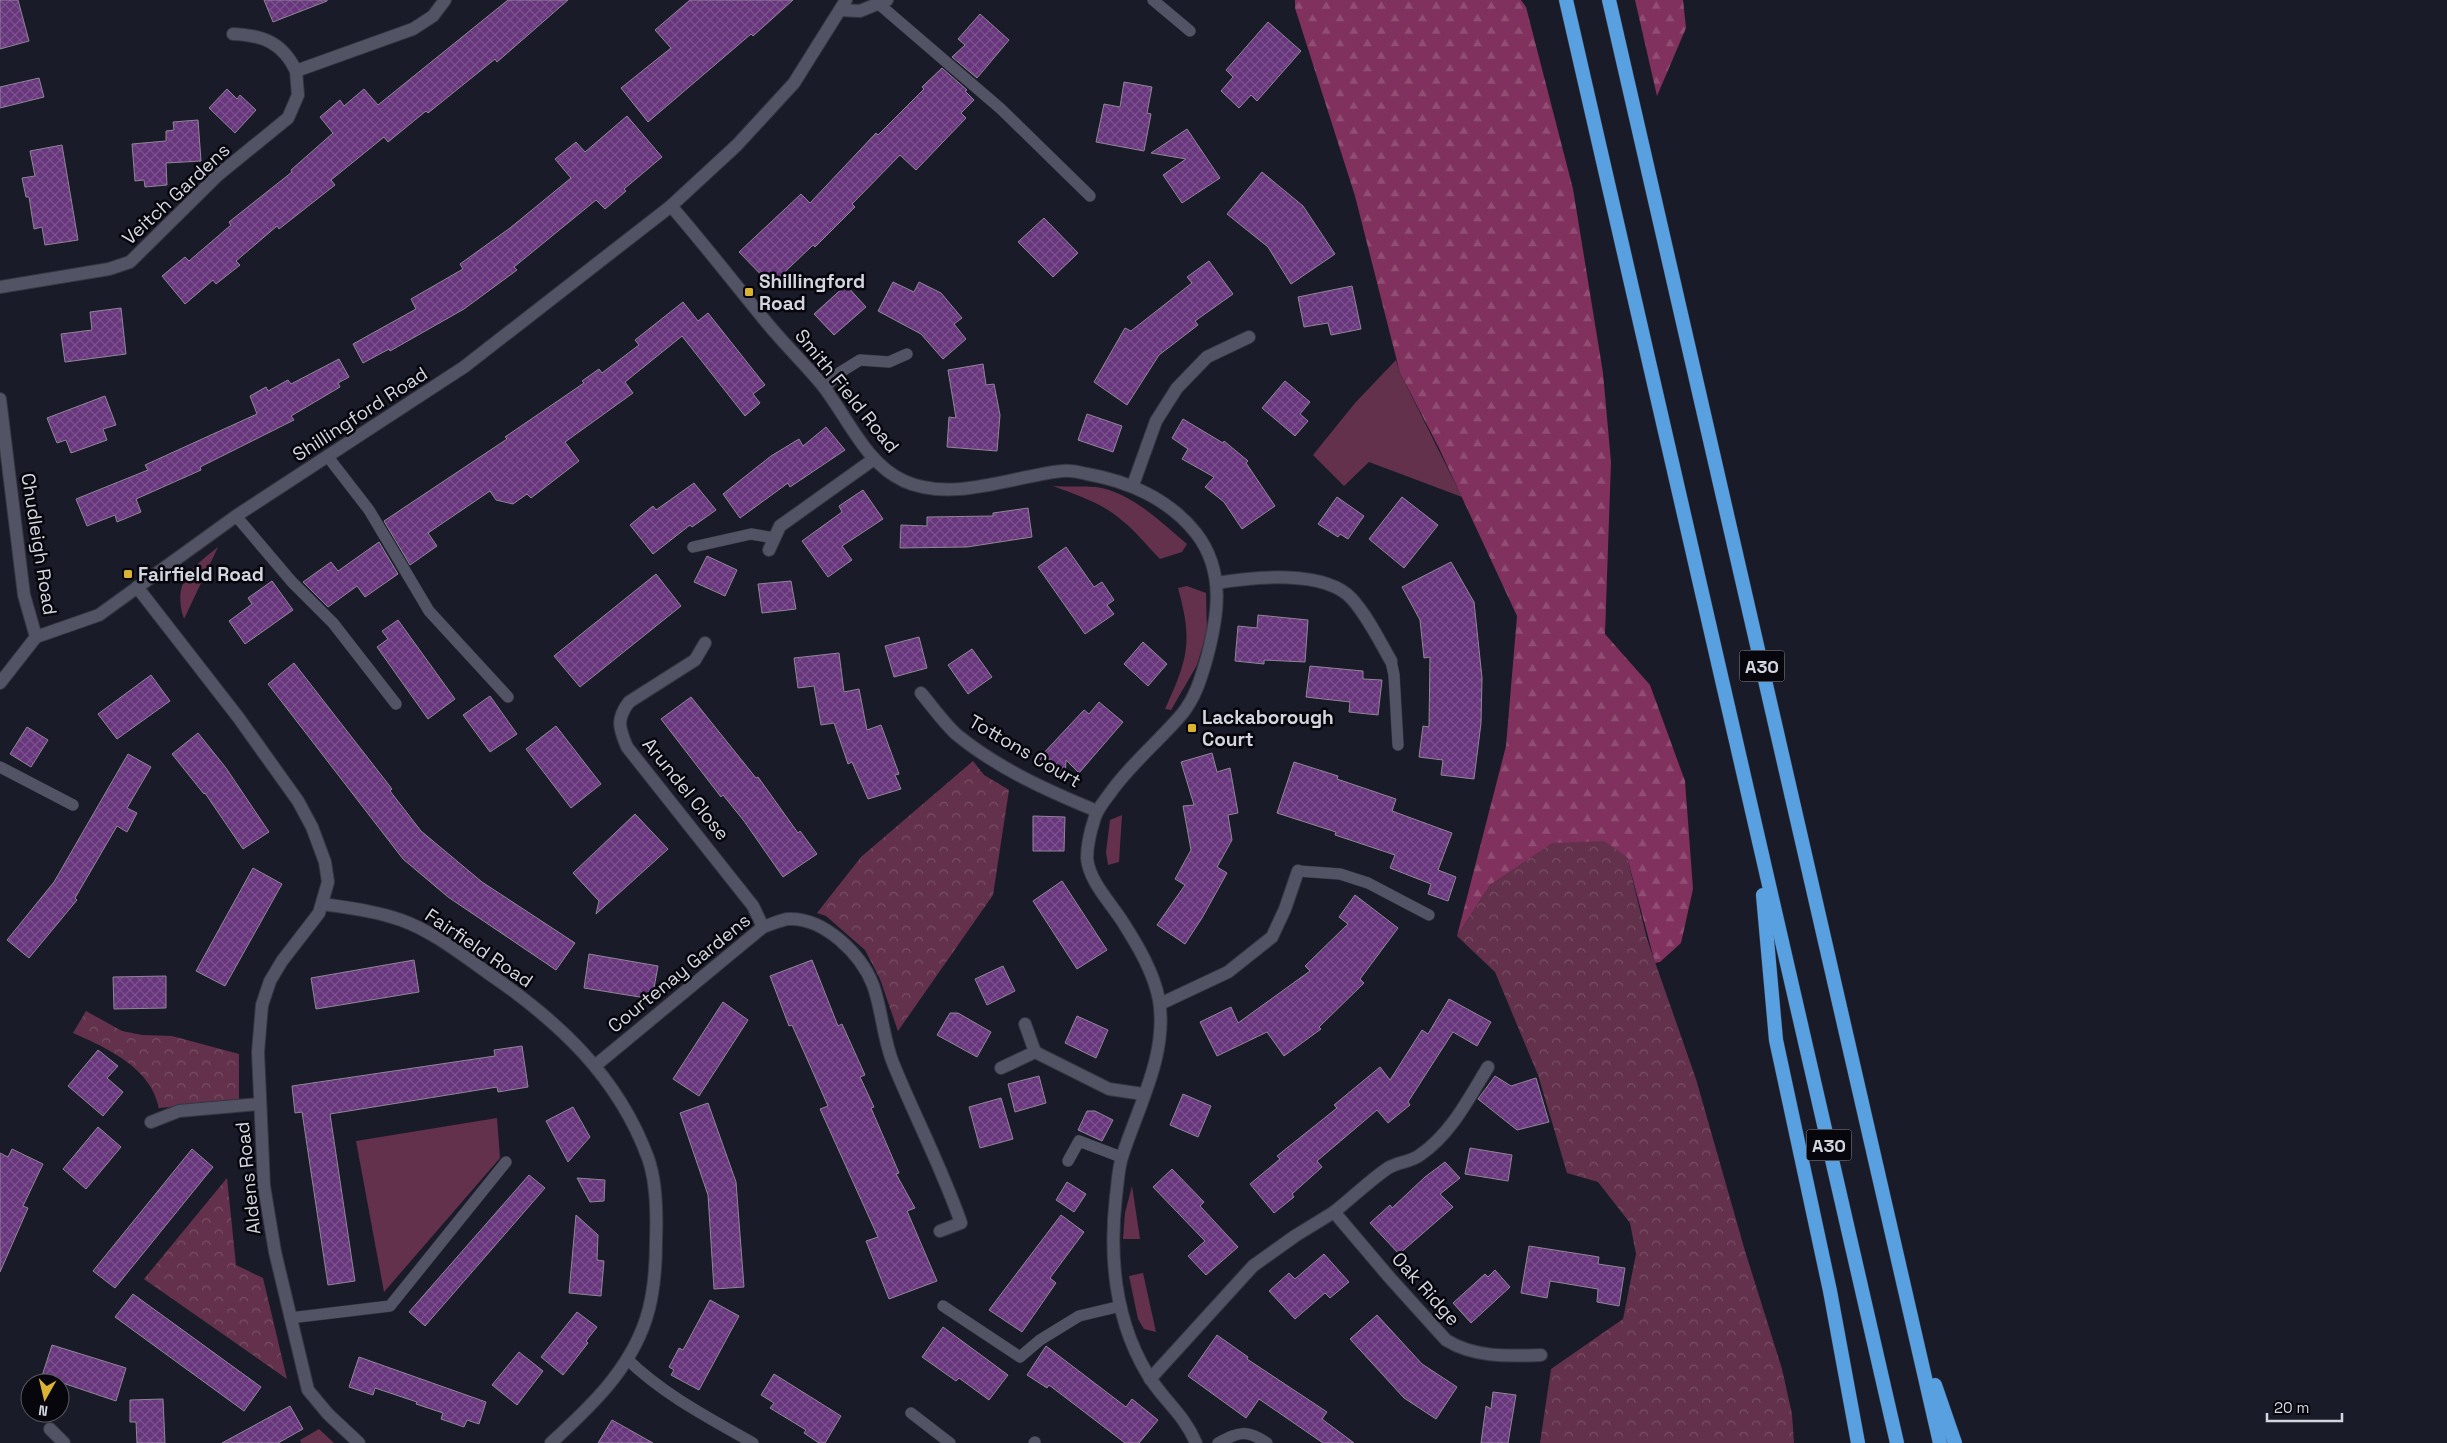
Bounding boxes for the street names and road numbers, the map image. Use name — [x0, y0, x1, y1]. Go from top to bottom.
street label: Veitch Gardens — [117, 138, 235, 250]
street label: Smith Field Road — [789, 324, 905, 458]
street label: Shillingford Road — [288, 361, 432, 467]
street label: Chudleigh Road — [15, 471, 63, 617]
road number: A30 — [1740, 650, 1784, 681]
street label: Tottons Court — [964, 709, 1086, 793]
street label: Arundel Close — [637, 732, 735, 846]
street label: Fairfield Road — [420, 903, 538, 993]
street label: Courtenay Gardens — [602, 908, 756, 1038]
street label: Aldens Road — [230, 1120, 266, 1236]
road number: A30 — [1806, 1130, 1852, 1160]
street label: Oak Ridge — [1386, 1247, 1466, 1331]

